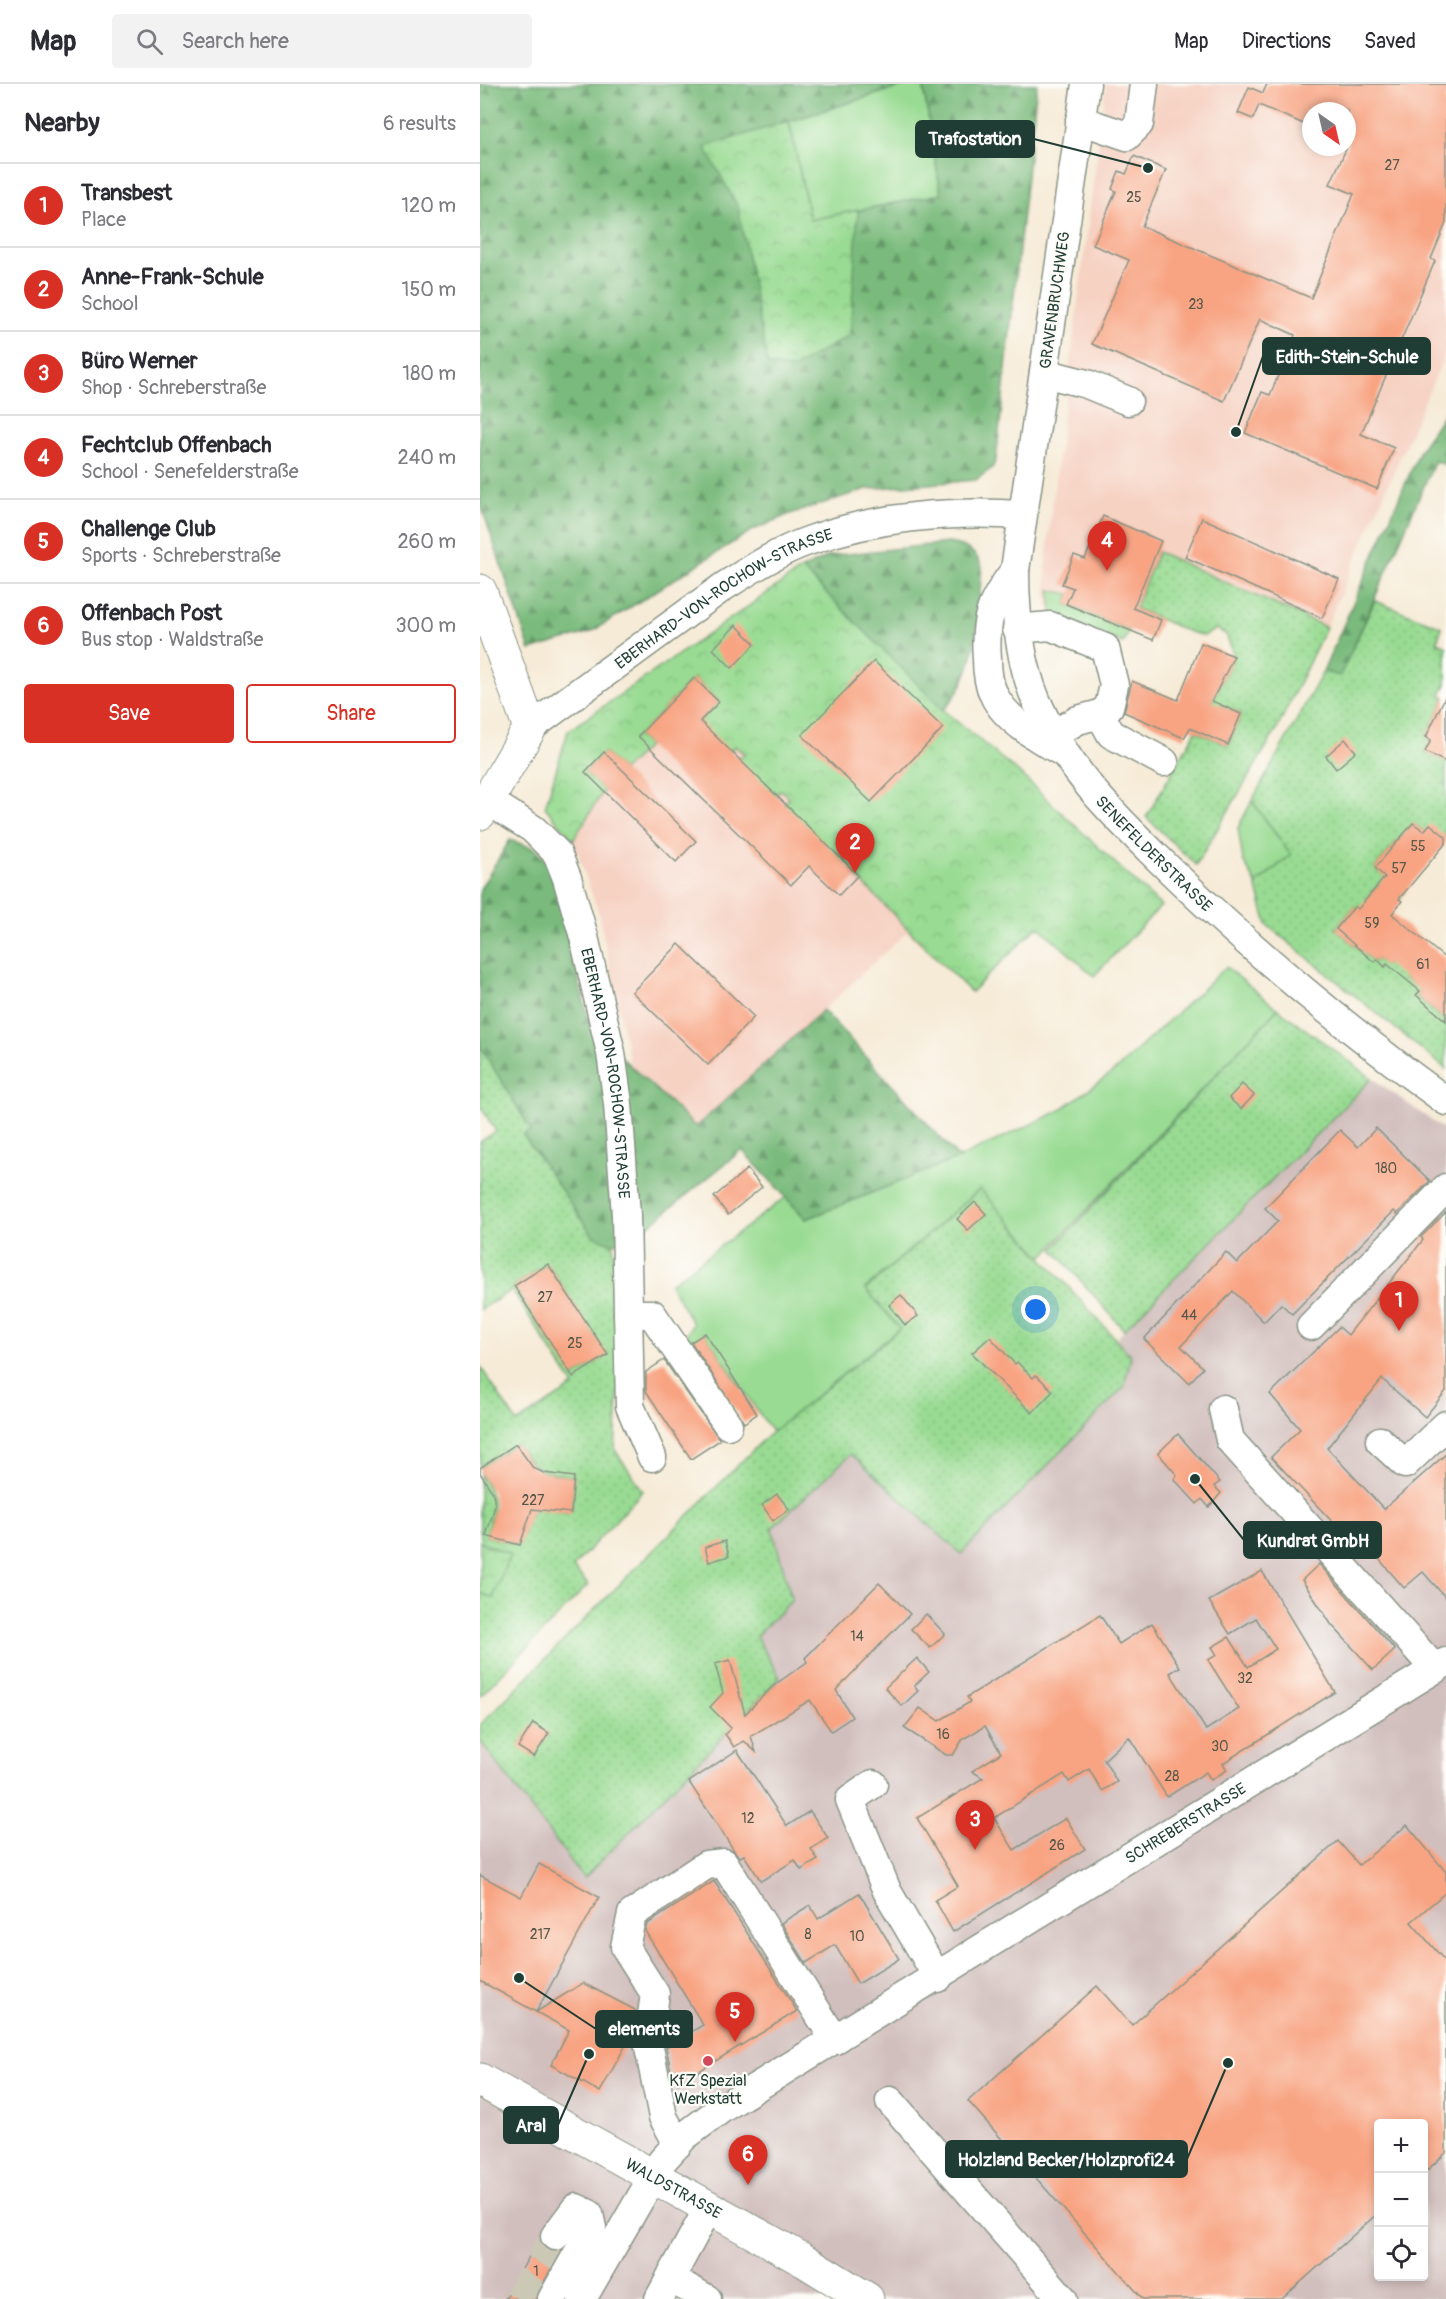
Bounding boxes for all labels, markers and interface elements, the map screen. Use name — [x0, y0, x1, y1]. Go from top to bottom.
search box — [112, 14, 532, 68]
text: Map — [30, 24, 76, 59]
icon: search — [133, 25, 166, 58]
text: Search here — [181, 27, 289, 55]
text: Map — [1174, 28, 1209, 55]
text: Directions — [1242, 28, 1331, 55]
text: Saved — [1364, 28, 1416, 55]
north arrow — [1302, 102, 1356, 156]
text: Nearby — [24, 107, 100, 139]
text: 6 results — [383, 111, 456, 136]
callout: Trafostation — [916, 121, 1034, 157]
text: Trafostation — [927, 128, 1022, 151]
house number: 27 — [1384, 157, 1400, 174]
text: Transbest — [81, 179, 172, 207]
house number: 25 — [1126, 189, 1142, 206]
text: 1 — [40, 193, 47, 218]
text: 120 m — [401, 193, 456, 218]
text: Place — [81, 207, 126, 232]
street label: GRAVENBRUCHWEG — [1035, 230, 1075, 370]
text: Anne-Frank-Schule — [81, 263, 264, 291]
text: 2 — [38, 277, 49, 302]
text: 150 m — [402, 277, 456, 302]
text: School — [81, 291, 138, 316]
house number: 23 — [1188, 296, 1204, 313]
callout: Edith-Stein-Schule — [1263, 338, 1430, 374]
text: Edith-Stein-Schule — [1276, 346, 1419, 369]
text: Büro Werner — [81, 347, 198, 375]
text: 3 — [38, 361, 49, 386]
text: 180 m — [402, 361, 456, 386]
text: Shop · Schreberstraße — [81, 375, 266, 400]
text: Fechtclub Offenbach — [81, 431, 272, 459]
text: 4 — [38, 445, 49, 470]
text: 240 m — [397, 445, 456, 470]
text: School · Senefelderstraße — [81, 459, 299, 484]
text: Challenge Club — [81, 515, 216, 543]
pin: 4 — [1088, 522, 1126, 571]
street label: EBERHARD-VON-ROCHOW-STRASSE — [611, 525, 835, 674]
text: 5 — [38, 529, 49, 554]
text: 260 m — [397, 529, 456, 554]
text: Sports · Schreberstraße — [81, 543, 281, 568]
text: Offenbach Post — [81, 599, 222, 627]
text: 6 — [38, 613, 49, 638]
text: 300 m — [395, 613, 456, 638]
text: Bus stop · Waldstraße — [81, 627, 263, 652]
button: Save — [24, 684, 234, 743]
button: Share — [246, 684, 456, 743]
street label: SENEFELDERSTRASSE — [1091, 792, 1216, 916]
pin: 2 — [836, 824, 874, 873]
house number: 55 — [1410, 838, 1426, 855]
house number: 57 — [1392, 860, 1407, 877]
house number: 59 — [1365, 915, 1379, 932]
street label: EBERHARD-VON-ROCHOW-STRASSE — [576, 946, 634, 1199]
house number: 61 — [1416, 956, 1430, 973]
house number: 180 — [1375, 1160, 1397, 1177]
pin: 1 — [1380, 1282, 1418, 1331]
house number: 27 — [537, 1289, 553, 1306]
your location — [1021, 1295, 1050, 1324]
house number: 44 — [1181, 1307, 1197, 1324]
house number: 25 — [567, 1335, 583, 1352]
house number: 227 — [521, 1492, 545, 1509]
callout: Kundrat GmbH — [1244, 1522, 1381, 1558]
text: Kundrat GmbH — [1257, 1530, 1369, 1553]
house number: 14 — [850, 1628, 864, 1645]
house number: 32 — [1237, 1670, 1253, 1687]
house number: 16 — [936, 1726, 950, 1743]
house number: 30 — [1211, 1738, 1229, 1755]
house number: 28 — [1165, 1768, 1179, 1785]
street label: SCHREBERSTRASSE — [1122, 1779, 1250, 1868]
pin: 3 — [956, 1800, 994, 1850]
house number: 12 — [741, 1810, 755, 1827]
house number: 26 — [1049, 1837, 1065, 1854]
house number: 217 — [530, 1926, 551, 1943]
house number: 8 — [804, 1926, 812, 1943]
house number: 10 — [849, 1928, 865, 1945]
pin: 5 — [716, 1992, 754, 2042]
callout: elements — [596, 2011, 692, 2047]
text: elements — [607, 2018, 681, 2041]
marker: KfZ Spezial Werkstatt — [701, 2054, 715, 2068]
place label: KfZ Spezial Werkstatt — [669, 2071, 747, 2109]
callout: Aral — [504, 2107, 558, 2143]
text: Aral — [516, 2115, 546, 2138]
map controls — [1374, 2119, 1428, 2281]
button: + — [1374, 2119, 1428, 2173]
pin: 6 — [728, 2136, 768, 2185]
callout: Holzland Becker/Holzprofi24 — [946, 2141, 1187, 2177]
text: Holzland Becker/Holzprofi24 — [957, 2149, 1175, 2172]
street label: WALDSTRASSE — [622, 2154, 725, 2224]
button: − — [1374, 2173, 1428, 2227]
button: locate — [1374, 2227, 1428, 2281]
house number: 1 — [533, 2263, 539, 2280]

